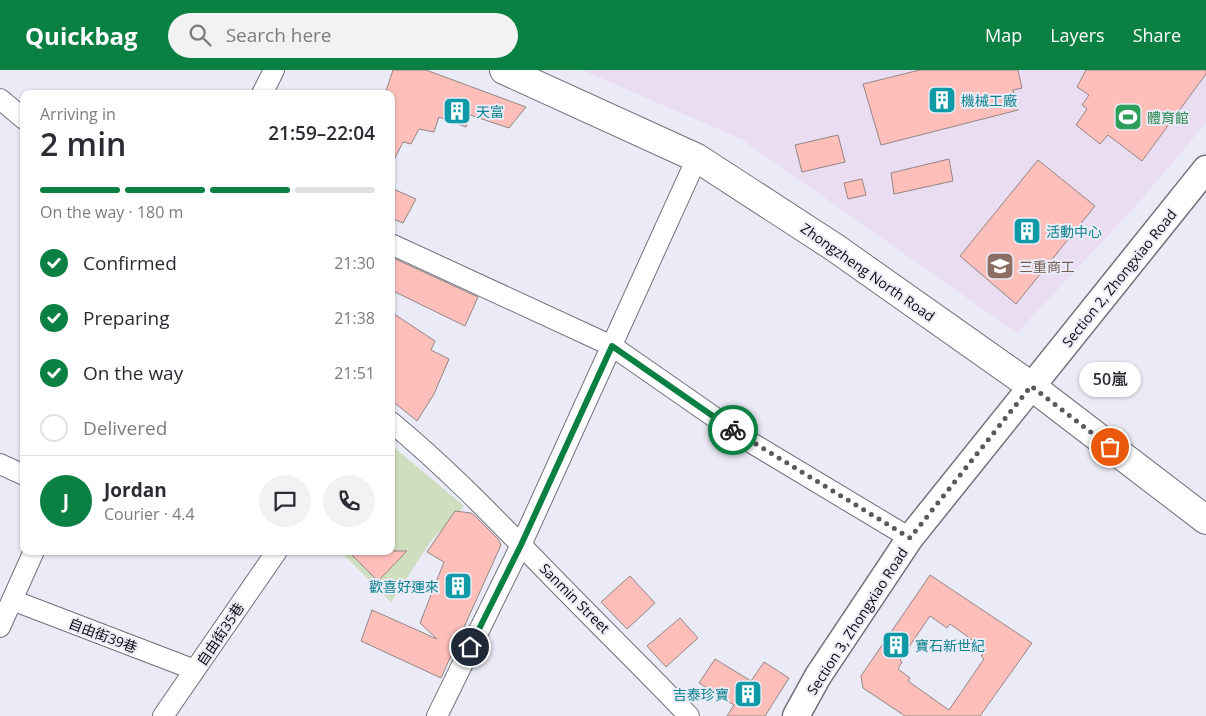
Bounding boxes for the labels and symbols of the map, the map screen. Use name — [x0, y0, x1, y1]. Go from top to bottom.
building icon: 機械工廠 — [927, 85, 957, 115]
place label: 機械工廠 — [961, 91, 1017, 110]
building icon: 天富 — [442, 96, 472, 126]
place label: 天富 — [476, 102, 504, 121]
sports icon: 體育館 — [1113, 102, 1143, 132]
place label: 體育館 — [1147, 108, 1189, 127]
street label: Section 2, Zhongxiao Road — [1057, 205, 1181, 351]
building icon: 活動中心 — [1012, 216, 1042, 246]
street label: Zhongzheng North Road — [797, 219, 939, 325]
place label: 活動中心 — [1046, 222, 1102, 241]
school or university icon: 三重商工 — [985, 251, 1015, 281]
place label: 三重商工 — [1019, 257, 1075, 276]
callout: 50嵐 — [1079, 362, 1141, 397]
courier — [708, 405, 758, 455]
pin — [1089, 426, 1131, 468]
street label: Section 3, Zhongxiao Road — [802, 544, 912, 698]
street label: Sanmin Street — [536, 559, 614, 637]
building icon: 歡喜好運來 — [443, 571, 473, 601]
place label: 歡喜好運來 — [369, 577, 439, 596]
street label: 自由街35巷 — [192, 599, 248, 669]
street label: 自由街39巷 — [66, 613, 140, 657]
pin — [449, 626, 491, 668]
building icon: 寶石新世紀 — [881, 630, 911, 660]
place label: 寶石新世紀 — [915, 636, 985, 655]
building icon: 吉泰珍寶 — [733, 679, 763, 709]
place label: 吉泰珍寶 — [673, 685, 729, 704]

